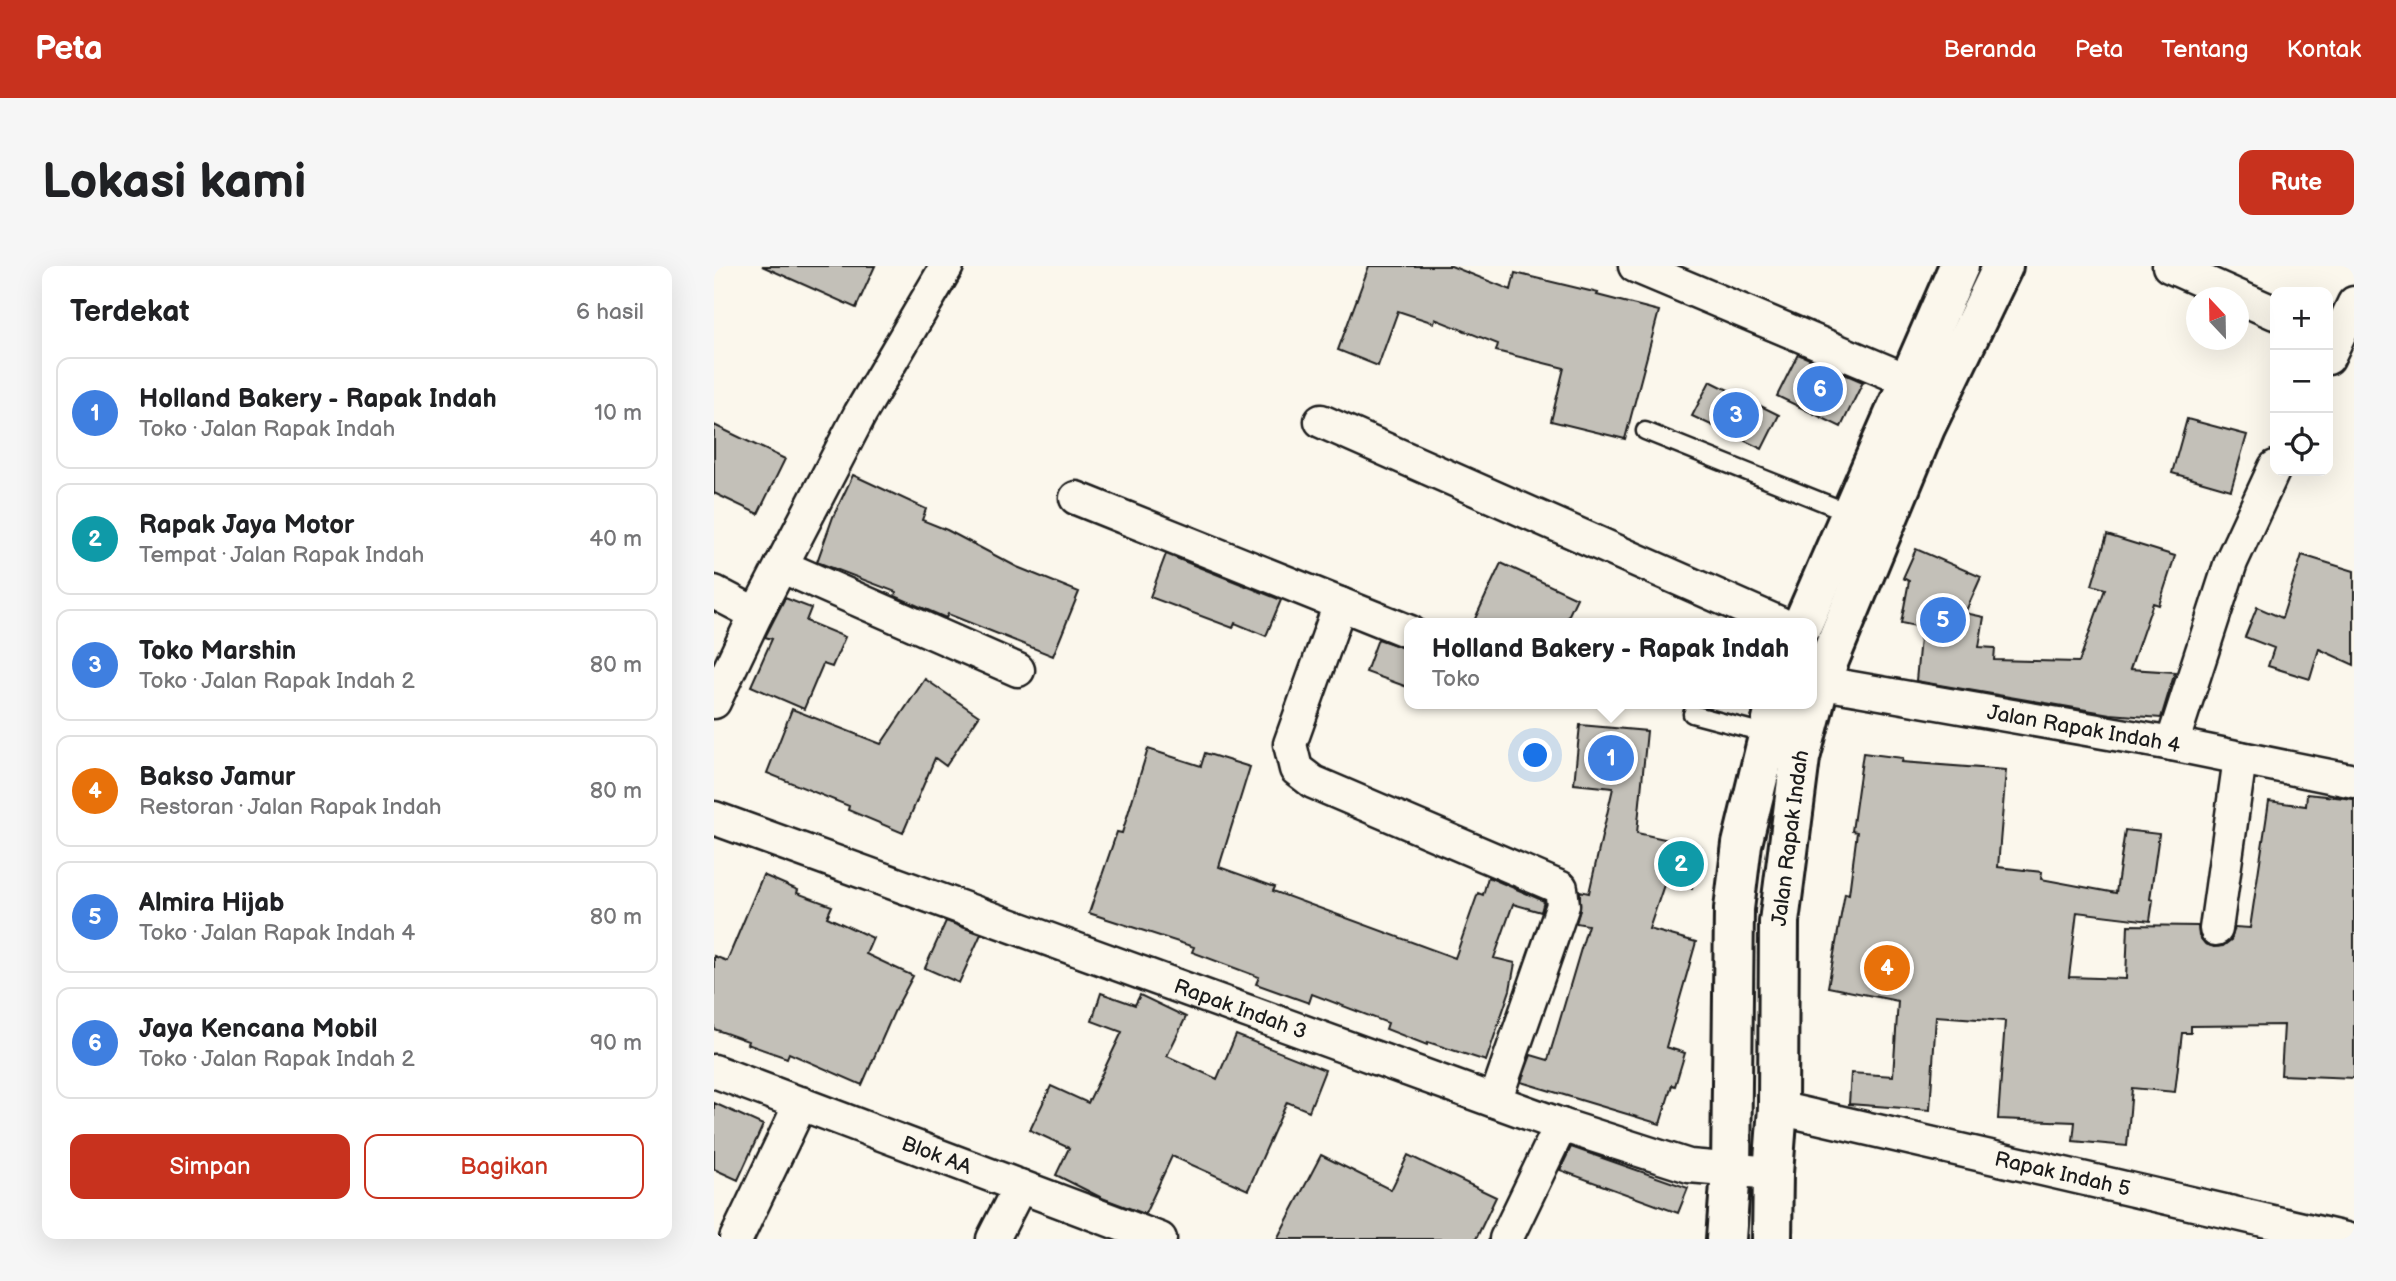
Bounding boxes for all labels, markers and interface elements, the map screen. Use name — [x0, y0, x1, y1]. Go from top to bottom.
text: Peta — [35, 29, 103, 69]
text: Beranda — [1943, 35, 2037, 64]
text: Peta — [2075, 35, 2123, 64]
text: Tentang — [2161, 35, 2249, 64]
text: Kontak — [2287, 35, 2361, 64]
button: Rute — [2239, 150, 2354, 215]
text: Lokasi kami — [42, 153, 306, 212]
north arrow — [2186, 287, 2249, 350]
map controls — [2270, 287, 2333, 476]
button: + — [2270, 287, 2333, 350]
text: Terdekat — [70, 294, 189, 330]
text: 6 hasil — [576, 298, 644, 326]
button: − — [2270, 350, 2333, 413]
pin: 6 — [1797, 363, 1843, 415]
text: Holland Bakery - Rapak Indah — [139, 384, 497, 415]
pin: 3 — [1713, 389, 1759, 441]
text: 1 — [90, 399, 100, 427]
text: 10 m — [594, 399, 642, 427]
button: locate — [2270, 413, 2333, 476]
text: Toko · Jalan Rapak Indah — [139, 415, 395, 443]
text: Rapak Jaya Motor — [139, 510, 354, 541]
text: 2 — [88, 525, 102, 553]
text: 40 m — [589, 525, 642, 553]
text: Tempat · Jalan Rapak Indah — [139, 541, 424, 569]
pin: 5 — [1920, 594, 1966, 646]
popup — [1404, 618, 1817, 709]
text: Holland Bakery - Rapak Indah — [1432, 634, 1789, 665]
text: Toko Marshin — [139, 636, 296, 667]
text: 3 — [88, 651, 102, 679]
text: 80 m — [590, 651, 642, 679]
text: Toko — [1432, 665, 1480, 693]
text: Toko · Jalan Rapak Indah 2 — [139, 667, 415, 695]
street label: Jalan Rapak Indah 4 — [1985, 700, 2183, 758]
pin: 1 — [1588, 732, 1634, 784]
your location — [1518, 738, 1552, 772]
street label: Jalan Rapak Indah — [1767, 747, 1815, 927]
text: Bakso Jamur — [139, 762, 295, 793]
text: 4 — [88, 777, 102, 805]
text: 80 m — [590, 777, 642, 805]
text: Restoran · Jalan Rapak Indah — [139, 793, 441, 821]
pin: 2 — [1658, 838, 1704, 890]
text: Almira Hijab — [139, 888, 284, 919]
text: 5 — [88, 903, 102, 931]
text: 80 m — [590, 903, 642, 931]
text: Toko · Jalan Rapak Indah 4 — [139, 919, 415, 947]
pin: 4 — [1864, 942, 1910, 994]
street label: Rapak Indah 3 — [1171, 974, 1310, 1045]
text: Jaya Kencana Mobil — [139, 1014, 377, 1045]
text: 6 — [88, 1029, 102, 1057]
text: 90 m — [590, 1029, 642, 1057]
text: Toko · Jalan Rapak Indah 2 — [139, 1045, 415, 1073]
street label: Blok AA — [898, 1131, 975, 1180]
button: Simpan — [70, 1134, 350, 1199]
button: Bagikan — [364, 1134, 644, 1199]
street label: Rapak Indah 5 — [1992, 1146, 2133, 1202]

